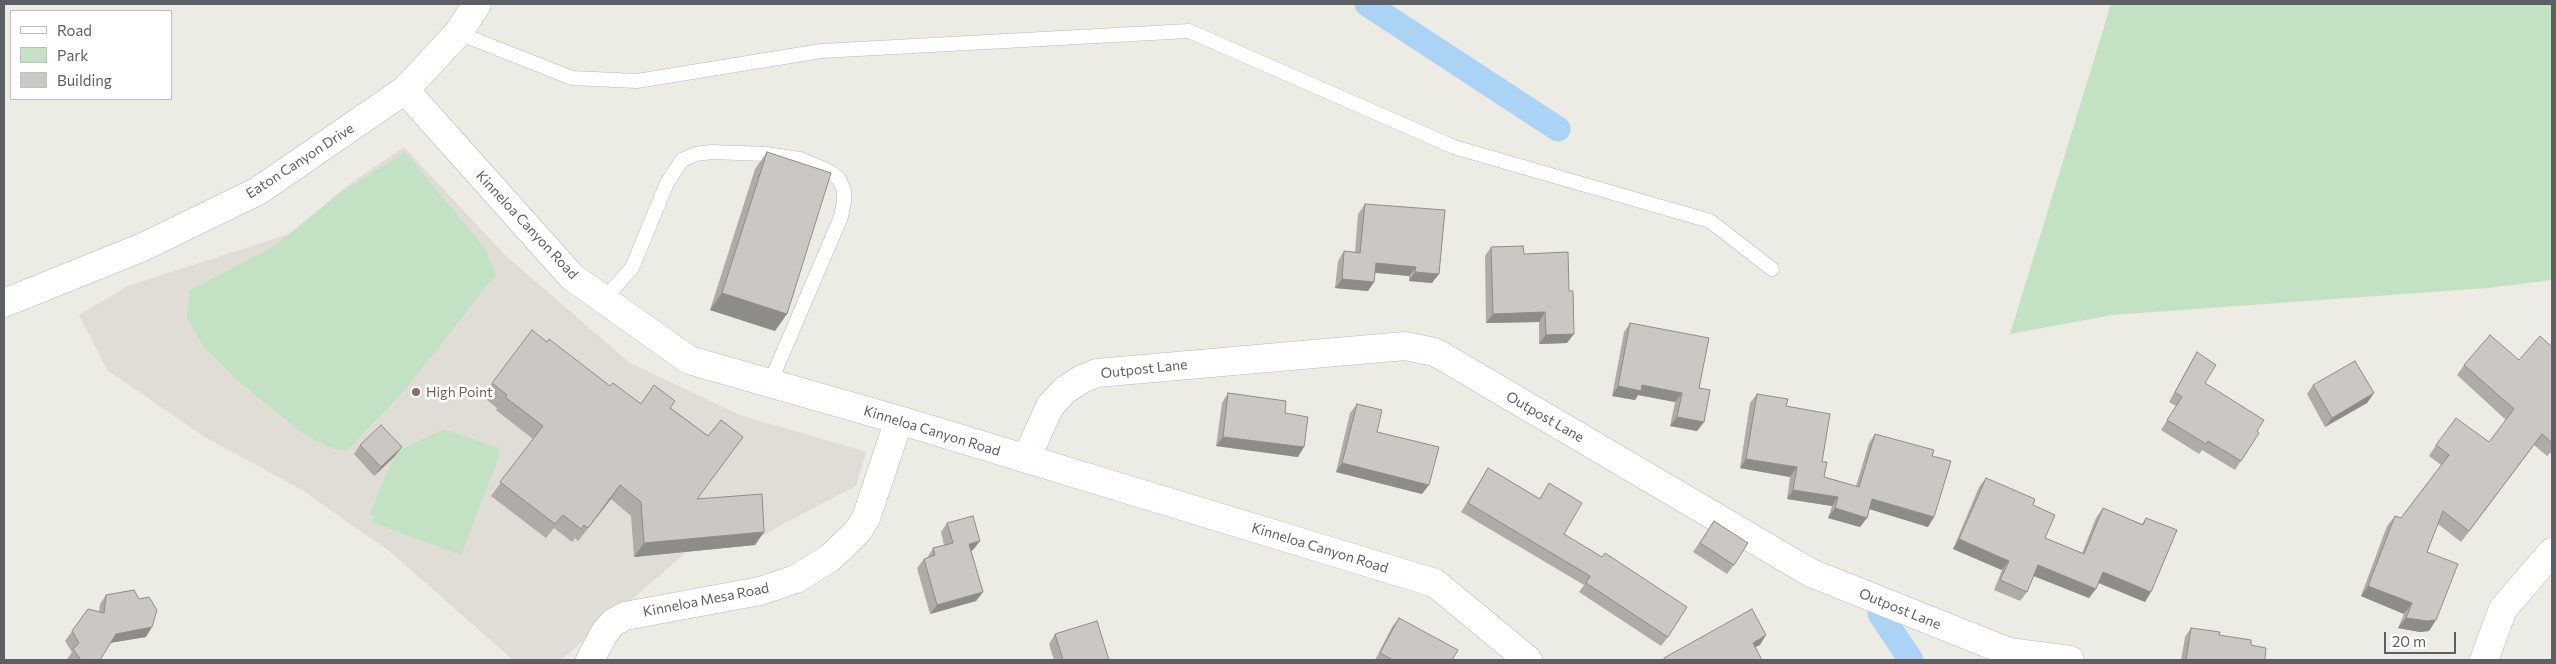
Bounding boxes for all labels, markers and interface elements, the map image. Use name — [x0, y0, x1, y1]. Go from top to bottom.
legend — [10, 10, 172, 100]
text: Road — [57, 21, 92, 39]
text: Park — [57, 46, 88, 64]
text: Building — [57, 71, 112, 89]
street label: Eaton Canyon Drive — [243, 120, 357, 202]
street label: Kinneloa Canyon Road — [472, 167, 582, 283]
street label: Outpost Lane — [1100, 356, 1188, 382]
place label: High Point — [426, 384, 493, 400]
marker: High Point — [410, 386, 422, 398]
street label: Outpost Lane — [1503, 388, 1587, 446]
street label: Kinneloa Canyon Road — [862, 402, 1002, 460]
street label: Kinneloa Canyon Road — [1250, 519, 1390, 577]
street label: Kinneloa Mesa Road — [641, 580, 771, 620]
street label: Outpost Lane — [1857, 585, 1943, 633]
scale bar — [2386, 622, 2458, 654]
text: 20 m — [2392, 632, 2426, 650]

